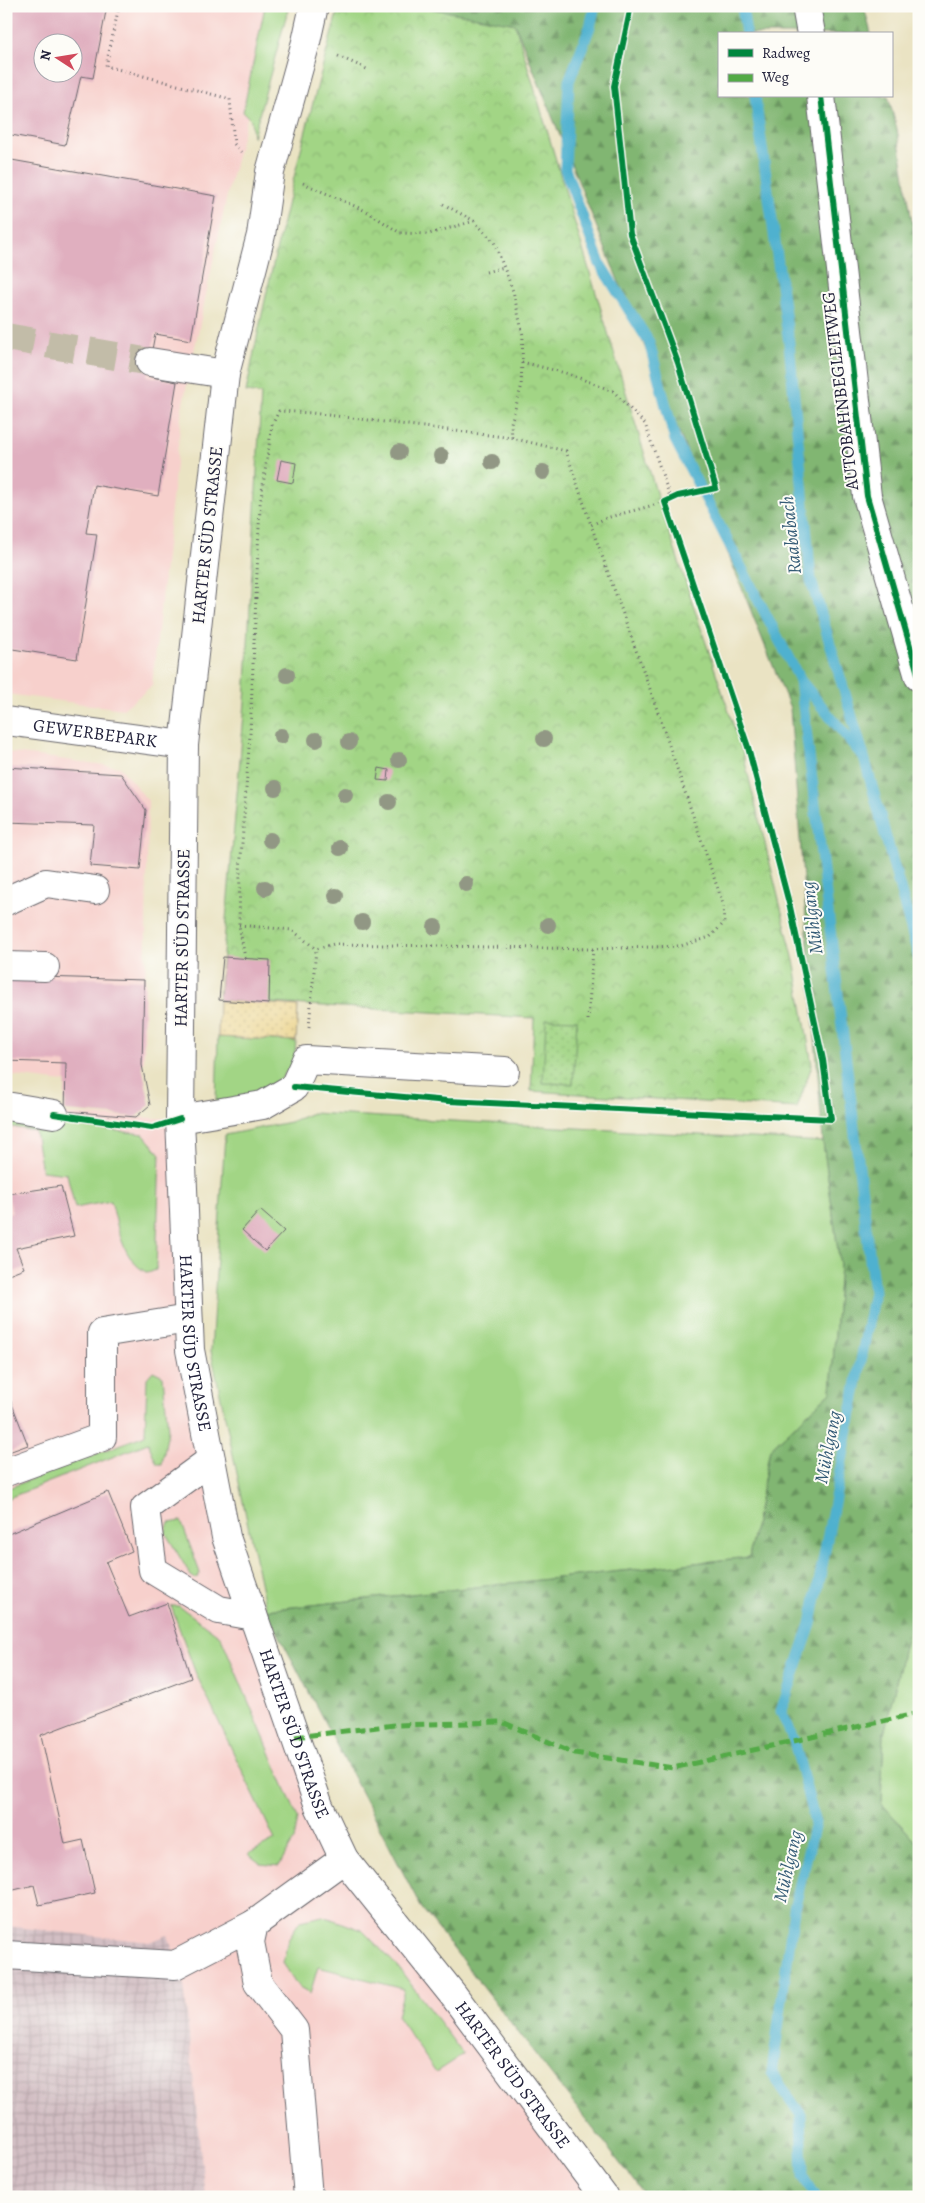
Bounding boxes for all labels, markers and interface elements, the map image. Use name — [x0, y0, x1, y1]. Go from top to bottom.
north arrow — [32, 32, 82, 82]
legend — [718, 32, 892, 98]
text: Radweg — [762, 43, 811, 63]
text: N — [35, 48, 56, 62]
text: Weg — [761, 67, 789, 87]
street label: AUTOBAHNBEGLEITWEG — [816, 290, 864, 493]
street label: HARTER SÜD STRASSE — [186, 445, 228, 625]
water label: Raababach — [774, 494, 808, 575]
street label: GEWERBEPARK — [32, 713, 159, 753]
street label: HARTER SÜD STRASSE — [168, 849, 196, 1027]
water label: Mühlgang — [795, 879, 829, 956]
street label: HARTER SÜD STRASSE — [174, 1254, 217, 1434]
water label: Mühlgang — [808, 1408, 848, 1486]
street label: HARTER SÜD STRASSE — [253, 1645, 335, 1823]
water label: Mühlgang — [767, 1827, 809, 1905]
street label: HARTER SÜD STRASSE — [450, 1996, 576, 2153]

